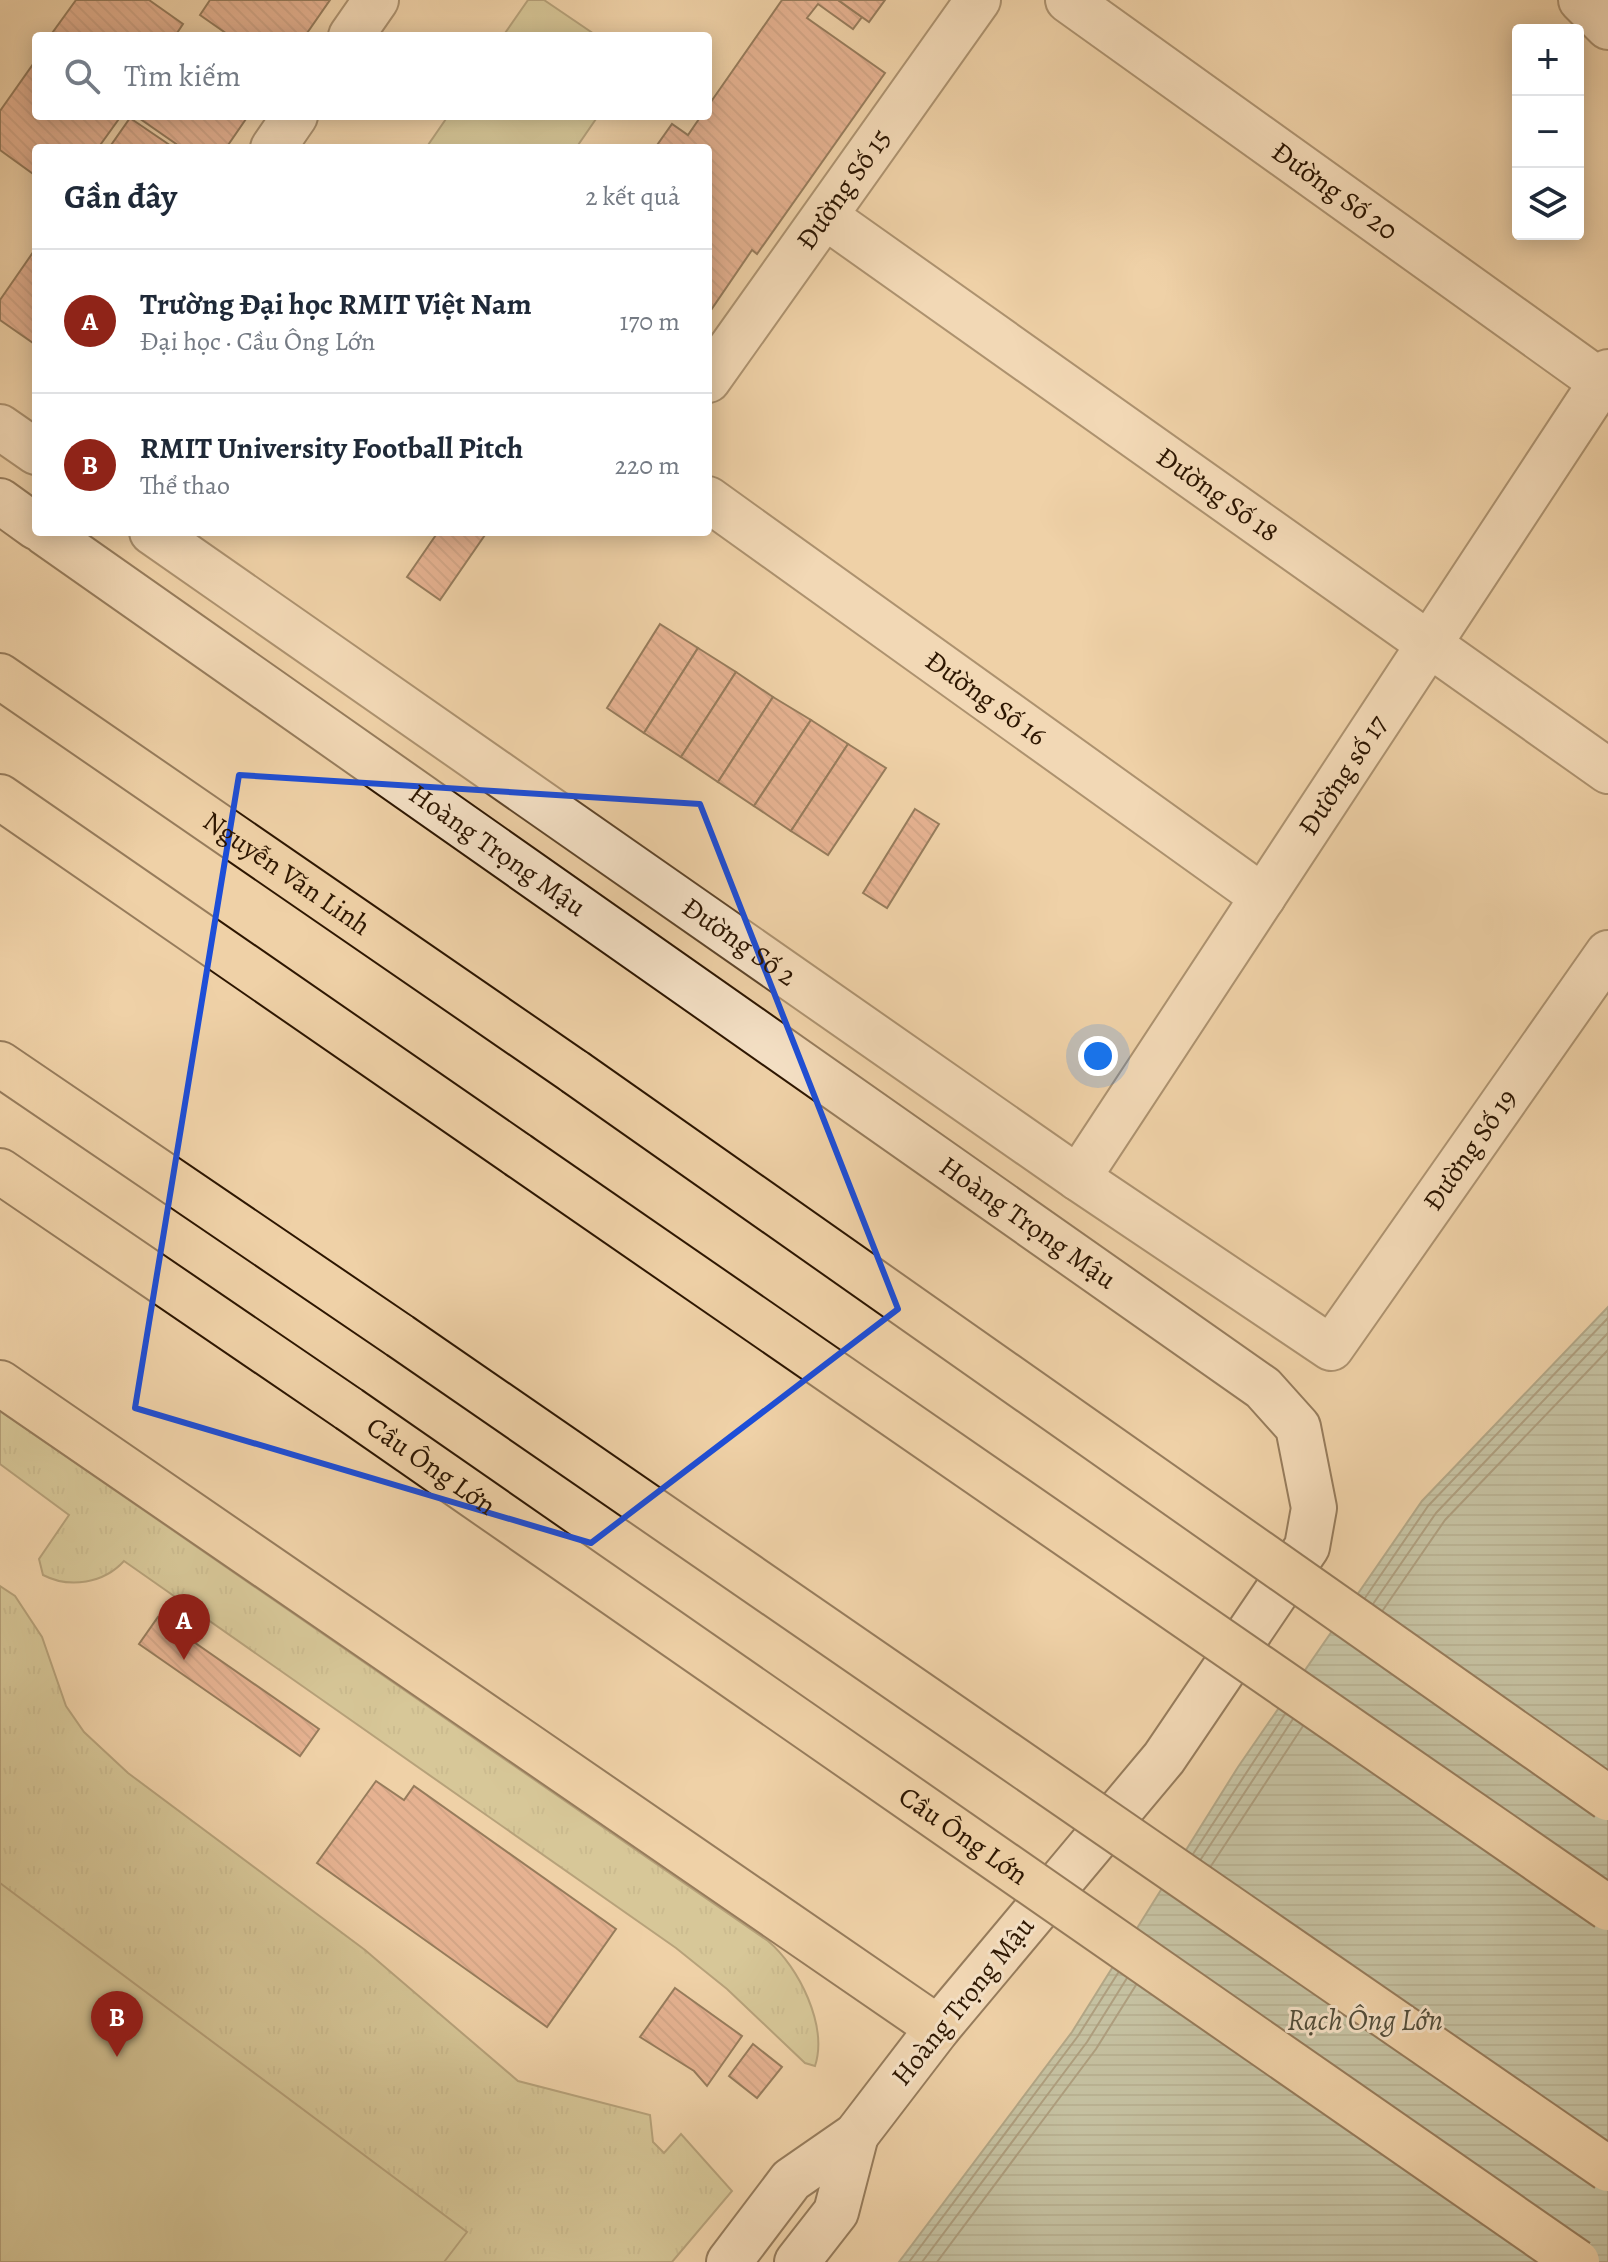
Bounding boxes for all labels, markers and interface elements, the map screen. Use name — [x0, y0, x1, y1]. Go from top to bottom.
map controls — [1512, 24, 1584, 240]
button: + — [1512, 24, 1584, 96]
search box — [32, 32, 712, 120]
icon: search — [60, 54, 104, 98]
text: Tìm kiếm — [124, 56, 241, 96]
button: − — [1512, 96, 1584, 168]
street label: Đường Số 15 — [787, 121, 900, 257]
street label: Đường Số 20 — [1264, 133, 1405, 249]
button: layers — [1512, 168, 1584, 240]
text: Gần đây — [64, 173, 177, 220]
text: 2 kết quả — [585, 179, 680, 214]
text: Trường Đại học RMIT Việt Nam — [140, 284, 532, 324]
text: A — [82, 304, 98, 339]
text: 170 m — [620, 304, 680, 339]
text: Đại học · Cầu Ông Lớn — [140, 324, 375, 359]
text: RMIT University Football Pitch — [140, 428, 523, 468]
street label: Đường Số 18 — [1149, 438, 1287, 551]
text: B — [82, 448, 98, 483]
text: 220 m — [615, 448, 680, 483]
text: Thể thao — [140, 468, 230, 503]
street label: Đường Số 16 — [917, 642, 1054, 755]
street label: Đường số 17 — [1289, 707, 1396, 843]
street label: Hoàng Trọng Mậu — [401, 775, 594, 926]
street label: Nguyễn Văn Linh — [195, 802, 378, 945]
street label: Đường Số 2 — [674, 888, 804, 995]
your location — [1078, 1036, 1118, 1076]
street label: Đường Số 19 — [1414, 1081, 1526, 1218]
street label: Hoàng Trọng Mậu — [932, 1147, 1124, 1299]
street label: Cầu Ông Lớn — [359, 1408, 503, 1524]
pin: A — [158, 1594, 210, 1660]
street label: Cầu Ông Lớn — [891, 1777, 1036, 1894]
street label: Hoàng Trọng Mậu — [883, 1908, 1044, 2094]
pin: B — [91, 1991, 143, 2057]
water label: Rạch Ông Lớn — [1287, 2000, 1443, 2040]

